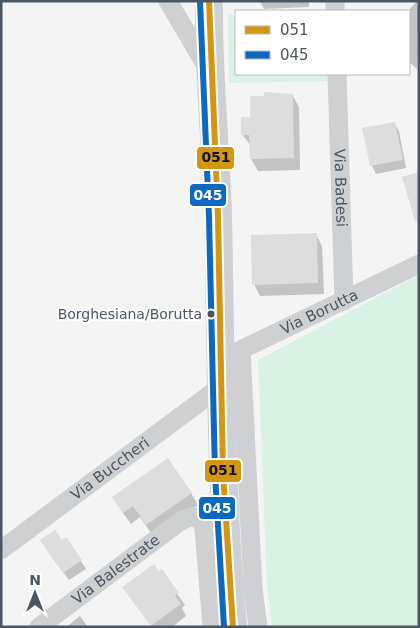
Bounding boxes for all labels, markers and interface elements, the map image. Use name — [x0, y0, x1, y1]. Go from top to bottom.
legend — [235, 10, 410, 75]
text: 051 — [280, 21, 309, 39]
text: 045 — [280, 46, 309, 64]
line badge: 051 — [196, 146, 235, 170]
text: 051 — [201, 149, 231, 165]
street label: Via Badesi — [330, 149, 351, 227]
line badge: 045 — [189, 183, 227, 207]
text: 045 — [193, 187, 223, 203]
street label: Via Borutta — [277, 286, 361, 338]
place label: Borghesiana/Borutta — [58, 306, 202, 322]
marker: Borghesiana/Borutta — [206, 309, 216, 319]
street label: Via Buccheri — [67, 434, 153, 504]
line badge: 051 — [204, 459, 242, 483]
text: 051 — [208, 462, 238, 478]
line badge: 045 — [198, 496, 236, 520]
text: 045 — [202, 500, 232, 516]
street label: Via Balestrate — [68, 531, 163, 608]
north arrow — [10, 568, 60, 618]
text: N — [29, 572, 41, 588]

